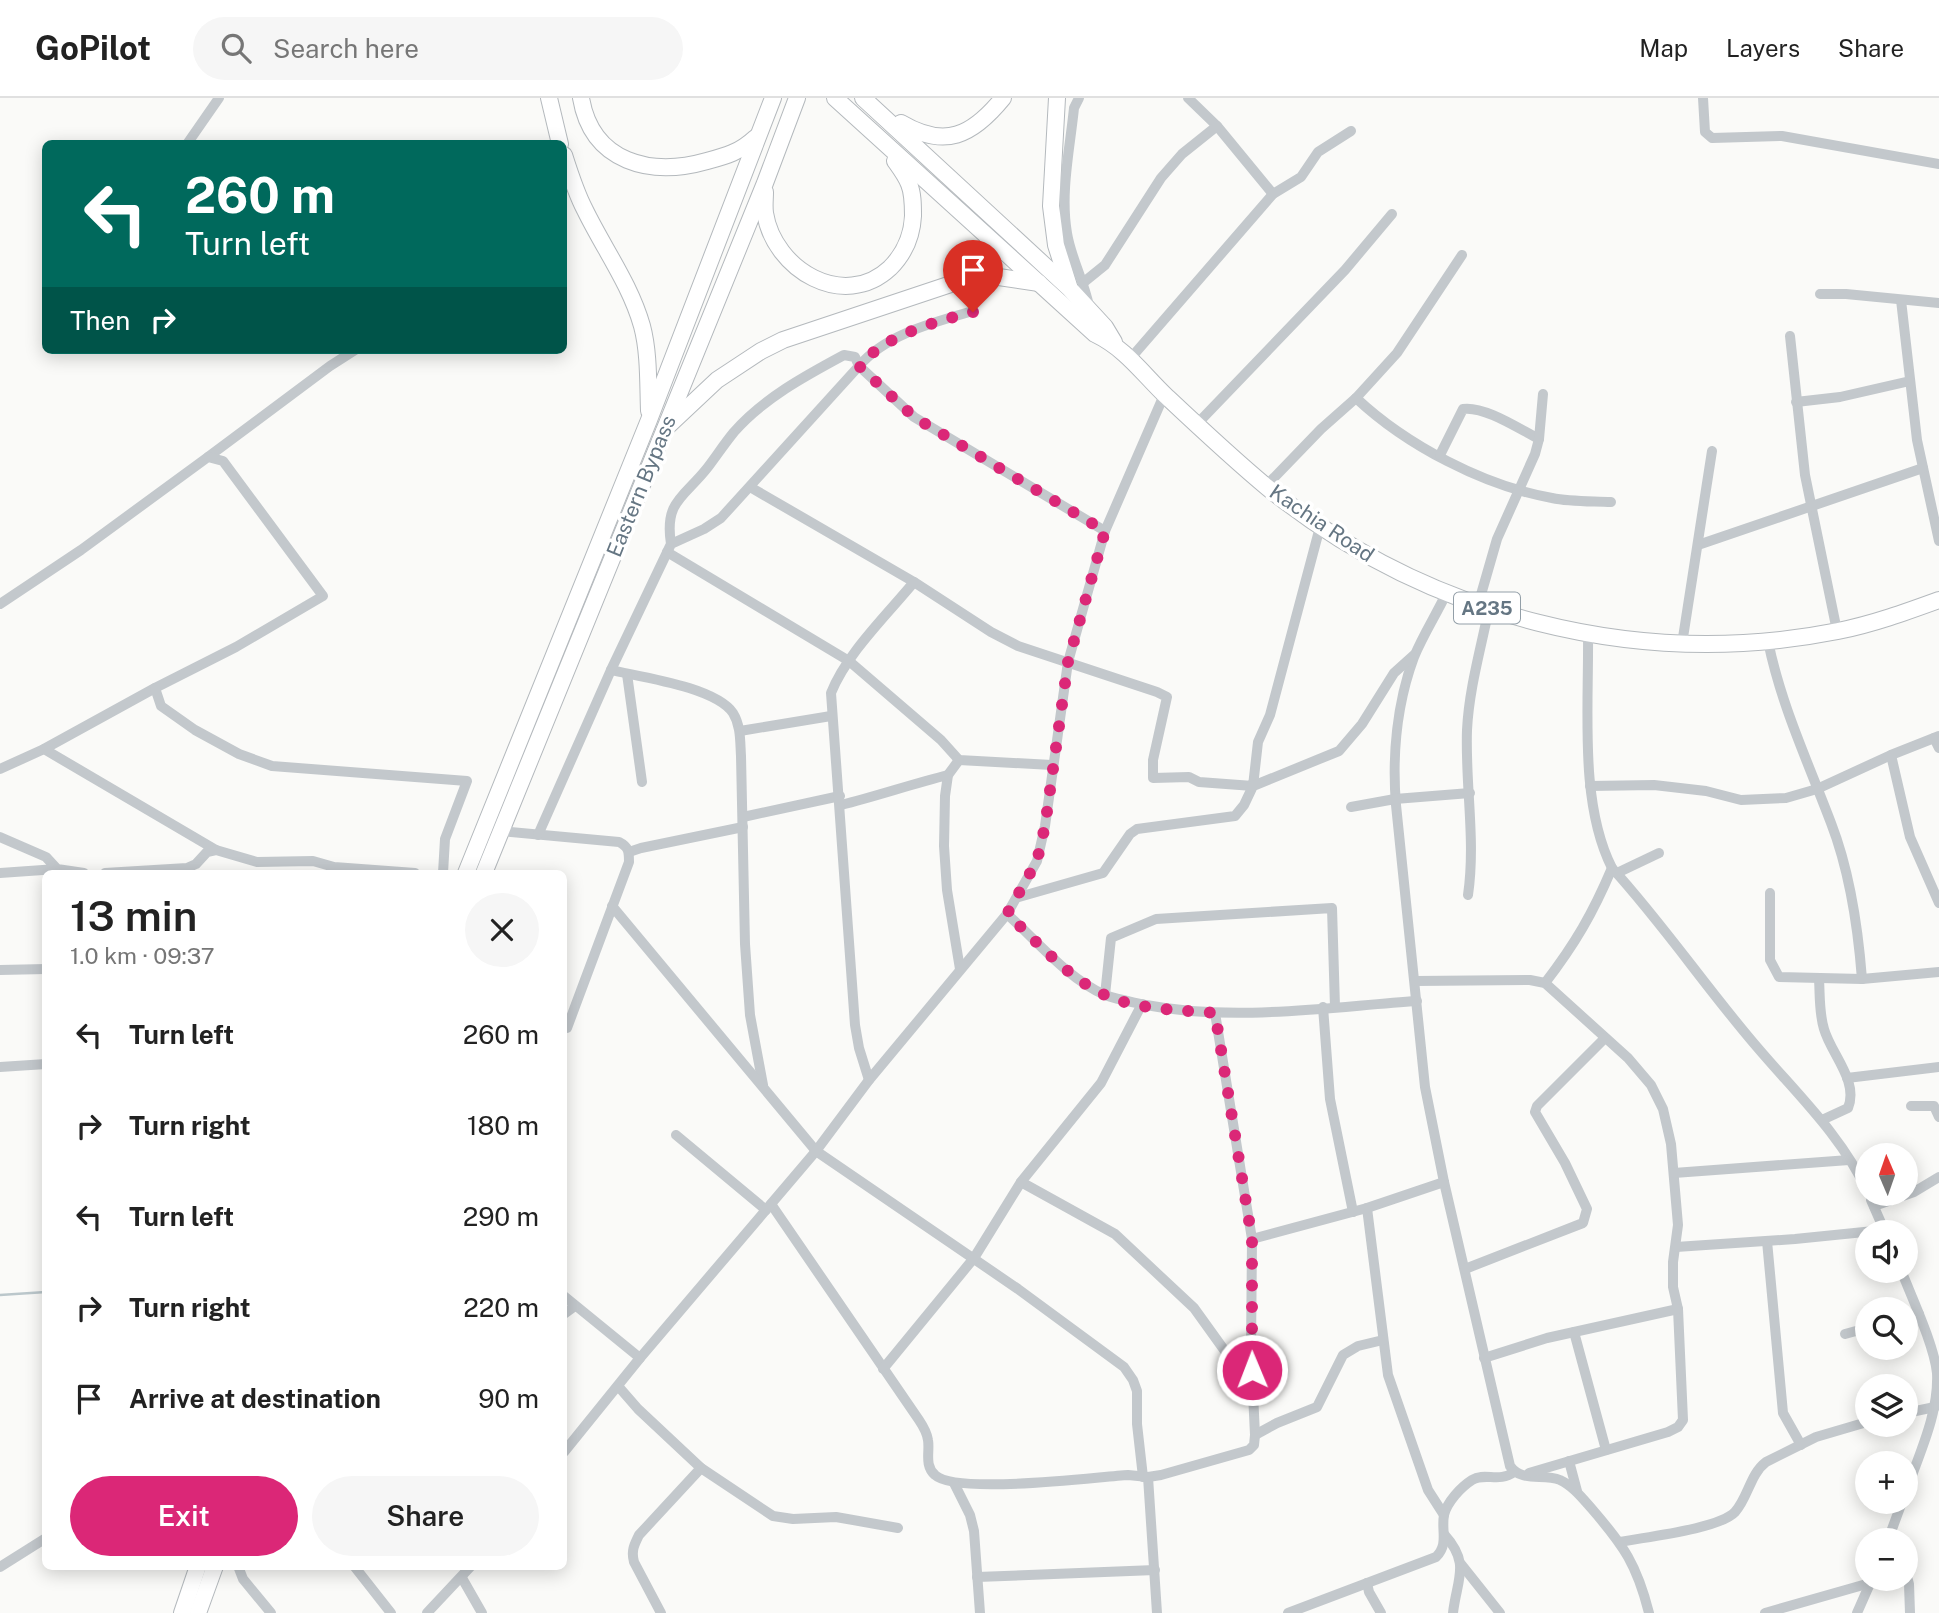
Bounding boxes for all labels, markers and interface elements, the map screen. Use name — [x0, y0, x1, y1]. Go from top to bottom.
search box — [193, 17, 683, 80]
text: GoPilot — [35, 29, 151, 67]
icon: search — [217, 29, 255, 67]
text: Search here — [273, 33, 419, 64]
text: Map — [1639, 34, 1688, 62]
text: Layers — [1726, 34, 1800, 62]
text: Share — [1838, 34, 1904, 62]
text: 260 m — [185, 166, 335, 224]
icon: left — [70, 168, 161, 259]
text: Turn left — [185, 225, 310, 262]
pin — [943, 240, 1003, 312]
icon: arrive — [954, 251, 992, 289]
icon: right — [144, 301, 182, 339]
text: Then — [70, 305, 130, 336]
street label: Eastern Bypass — [601, 412, 681, 560]
street label: Kachia Road — [1265, 479, 1379, 567]
road number: A235 — [1454, 593, 1520, 624]
text: 13 min — [70, 891, 197, 940]
button: close — [465, 893, 539, 967]
text: 1.0 km · 09:37 — [70, 942, 215, 969]
icon: left — [70, 1016, 108, 1054]
text: Turn left — [129, 1019, 234, 1050]
text: 260 m — [463, 1019, 539, 1050]
icon: right — [70, 1107, 108, 1145]
text: Turn right — [129, 1110, 251, 1141]
text: 180 m — [467, 1110, 539, 1141]
north arrow — [1855, 1143, 1918, 1206]
map controls — [1855, 1143, 1918, 1591]
icon: left — [70, 1198, 108, 1236]
text: Turn left — [129, 1201, 234, 1232]
text: 290 m — [463, 1201, 539, 1232]
button: sound — [1855, 1220, 1918, 1283]
icon: right — [70, 1289, 108, 1327]
text: Turn right — [129, 1292, 251, 1323]
text: 220 m — [463, 1292, 539, 1323]
button: search — [1855, 1297, 1918, 1360]
position arrow — [1215, 1333, 1289, 1407]
button: layers — [1855, 1374, 1918, 1437]
icon: arrive — [70, 1380, 108, 1418]
text: Arrive at destination — [129, 1383, 381, 1414]
text: 90 m — [478, 1383, 539, 1414]
button: + — [1855, 1451, 1918, 1514]
button: Exit — [70, 1476, 298, 1556]
button: Share — [312, 1476, 539, 1556]
button: − — [1855, 1528, 1918, 1591]

